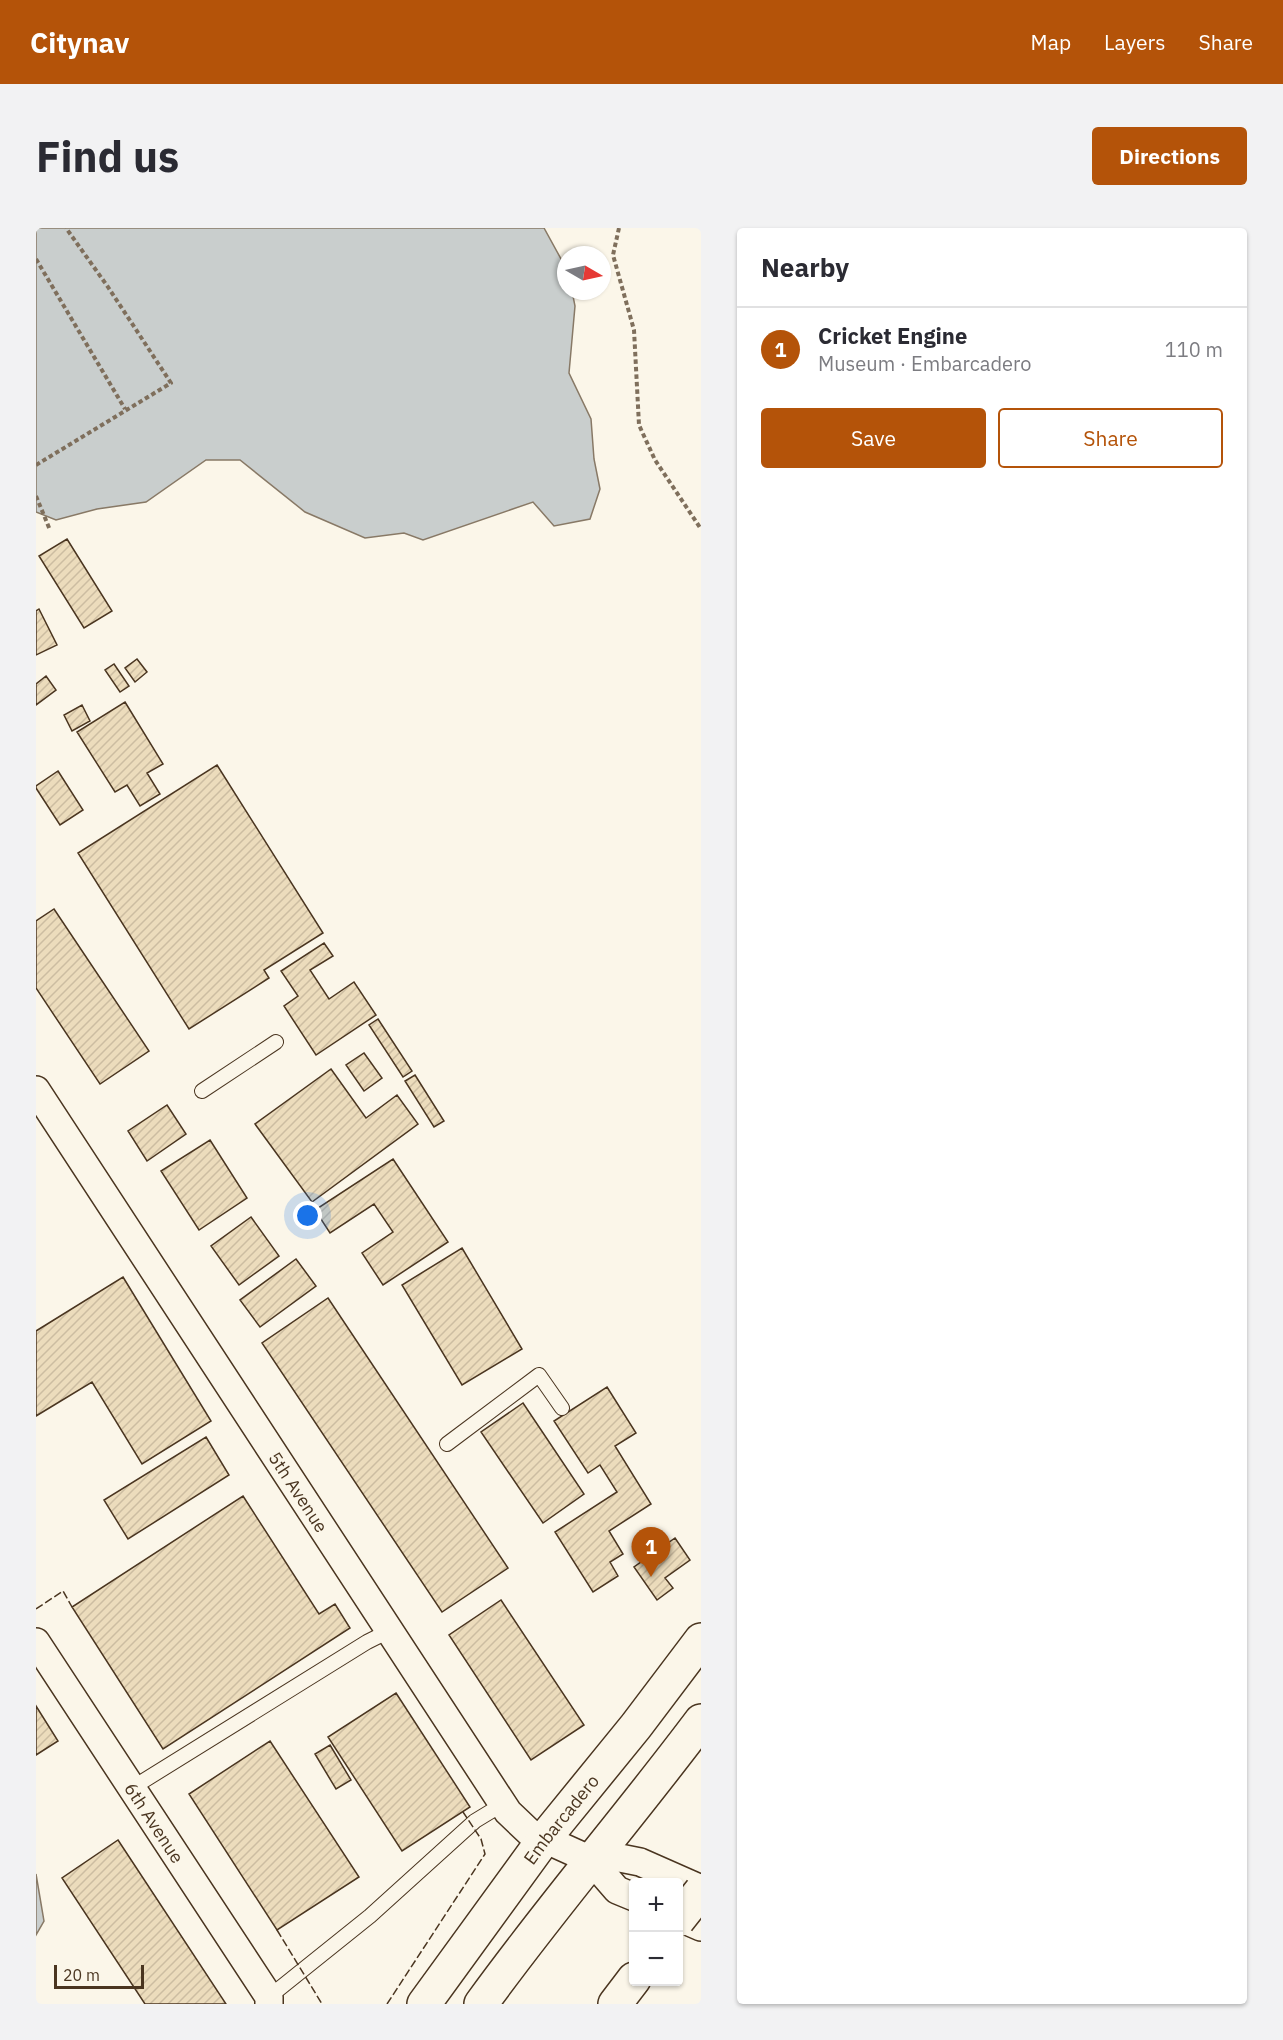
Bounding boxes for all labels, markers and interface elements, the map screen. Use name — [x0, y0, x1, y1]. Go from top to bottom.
text: Citynav — [30, 24, 129, 61]
text: Map — [1031, 28, 1071, 56]
text: Layers — [1104, 28, 1166, 56]
text: Share — [1199, 28, 1253, 56]
button: Directions — [1092, 127, 1247, 185]
text: Find us — [36, 129, 179, 184]
north arrow — [557, 246, 611, 300]
text: Nearby — [761, 250, 849, 284]
text: Cricket Engine — [818, 321, 967, 350]
text: 1 — [775, 336, 787, 363]
text: 110 m — [1165, 336, 1223, 363]
text: Museum · Embarcadero — [818, 350, 1032, 377]
button: Save — [761, 408, 986, 468]
button: Share — [998, 408, 1223, 468]
your location — [293, 1201, 322, 1230]
street label: 5th Avenue — [264, 1447, 333, 1537]
pin: 1 — [632, 1528, 670, 1577]
street label: Embarcadero — [518, 1770, 604, 1869]
street label: 6th Avenue — [120, 1778, 189, 1867]
map controls — [629, 1878, 683, 1986]
button: + — [629, 1878, 683, 1932]
button: − — [629, 1932, 683, 1986]
scale bar — [54, 1962, 144, 1990]
text: 20 m — [63, 1965, 100, 1985]

